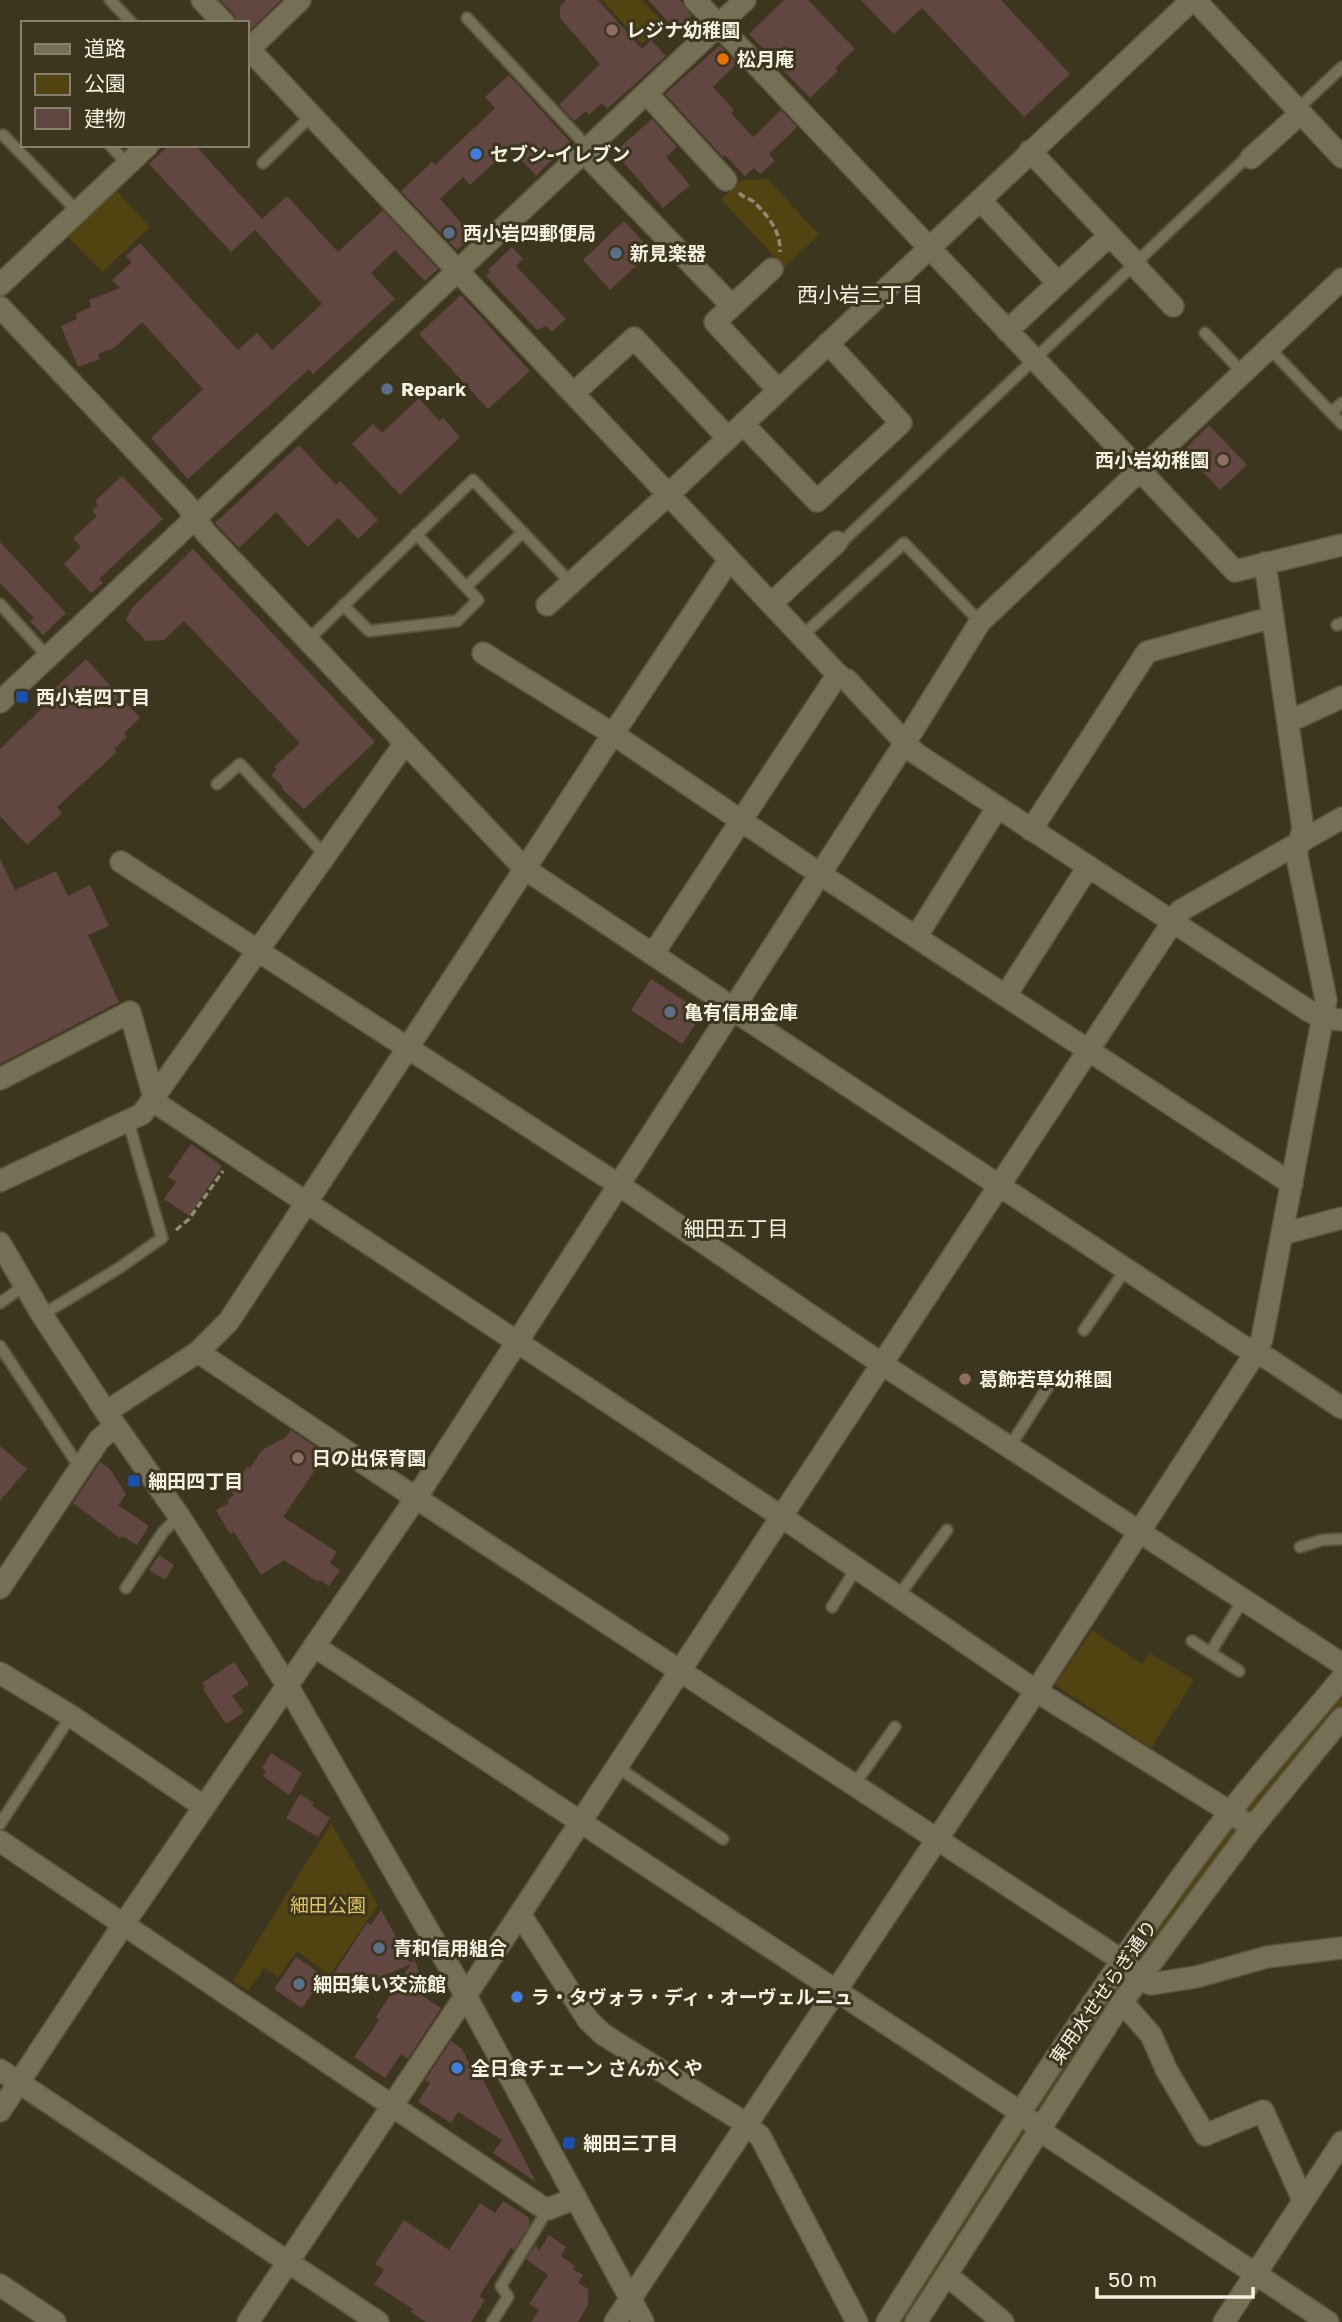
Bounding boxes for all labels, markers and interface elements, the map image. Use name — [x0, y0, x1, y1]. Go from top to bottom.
place label: レジナ幼稚園 — [626, 18, 740, 41]
legend — [21, 21, 248, 147]
marker: レジナ幼稚園 — [604, 22, 620, 38]
text: 道路 — [84, 35, 126, 61]
place label: 松月庵 — [737, 47, 794, 70]
marker: 松月庵 — [715, 51, 731, 67]
text: 公園 — [84, 70, 126, 96]
text: 建物 — [84, 105, 126, 131]
place label: セブン-イレブン — [490, 142, 630, 165]
marker: セブン-イレブン — [468, 146, 484, 162]
place label: 西小岩四郵便局 — [463, 221, 596, 244]
marker: 西小岩四郵便局 — [441, 225, 457, 241]
place label: 新見楽器 — [630, 241, 706, 264]
marker: 新見楽器 — [608, 245, 624, 261]
district label: 西小岩三丁目 — [797, 281, 923, 307]
place label: Repark — [401, 377, 466, 400]
marker: Repark — [379, 381, 395, 397]
place label: 西小岩幼稚園 — [1095, 448, 1209, 471]
marker: 西小岩幼稚園 — [1215, 452, 1231, 468]
place label: 西小岩四丁目 — [36, 685, 150, 708]
marker: 西小岩四丁目 — [14, 689, 30, 705]
place label: 亀有信用金庫 — [684, 1000, 798, 1023]
marker: 亀有信用金庫 — [662, 1004, 678, 1020]
district label: 細田五丁目 — [684, 1215, 789, 1241]
place label: 葛飾若草幼稚園 — [979, 1367, 1112, 1390]
marker: 葛飾若草幼稚園 — [957, 1371, 973, 1387]
place label: 日の出保育園 — [312, 1446, 426, 1469]
marker: 日の出保育園 — [290, 1450, 306, 1466]
place label: 細田四丁目 — [148, 1469, 243, 1492]
marker: 細田四丁目 — [126, 1473, 142, 1489]
park label: 細田公園 — [290, 1893, 366, 1916]
street label: 東用水せせらぎ通り — [1044, 1915, 1161, 2068]
place label: 青和信用組合 — [393, 1936, 507, 1959]
marker: 青和信用組合 — [371, 1940, 387, 1956]
place label: 細田集い交流館 — [313, 1972, 446, 1995]
marker: 細田集い交流館 — [291, 1976, 307, 1992]
place label: ラ・タヴォラ・ディ・オーヴェルニュ — [531, 1985, 853, 2008]
marker: ラ・タヴォラ・ディ・オーヴェルニュ — [509, 1989, 525, 2005]
place label: 全日食チェーン さんかくや — [471, 2056, 703, 2079]
marker: 全日食チェーン さんかくや — [449, 2060, 465, 2076]
place label: 細田三丁目 — [583, 2131, 678, 2154]
marker: 細田三丁目 — [561, 2135, 577, 2151]
scale bar — [1097, 2256, 1253, 2300]
text: 50 m — [1108, 2266, 1157, 2292]

